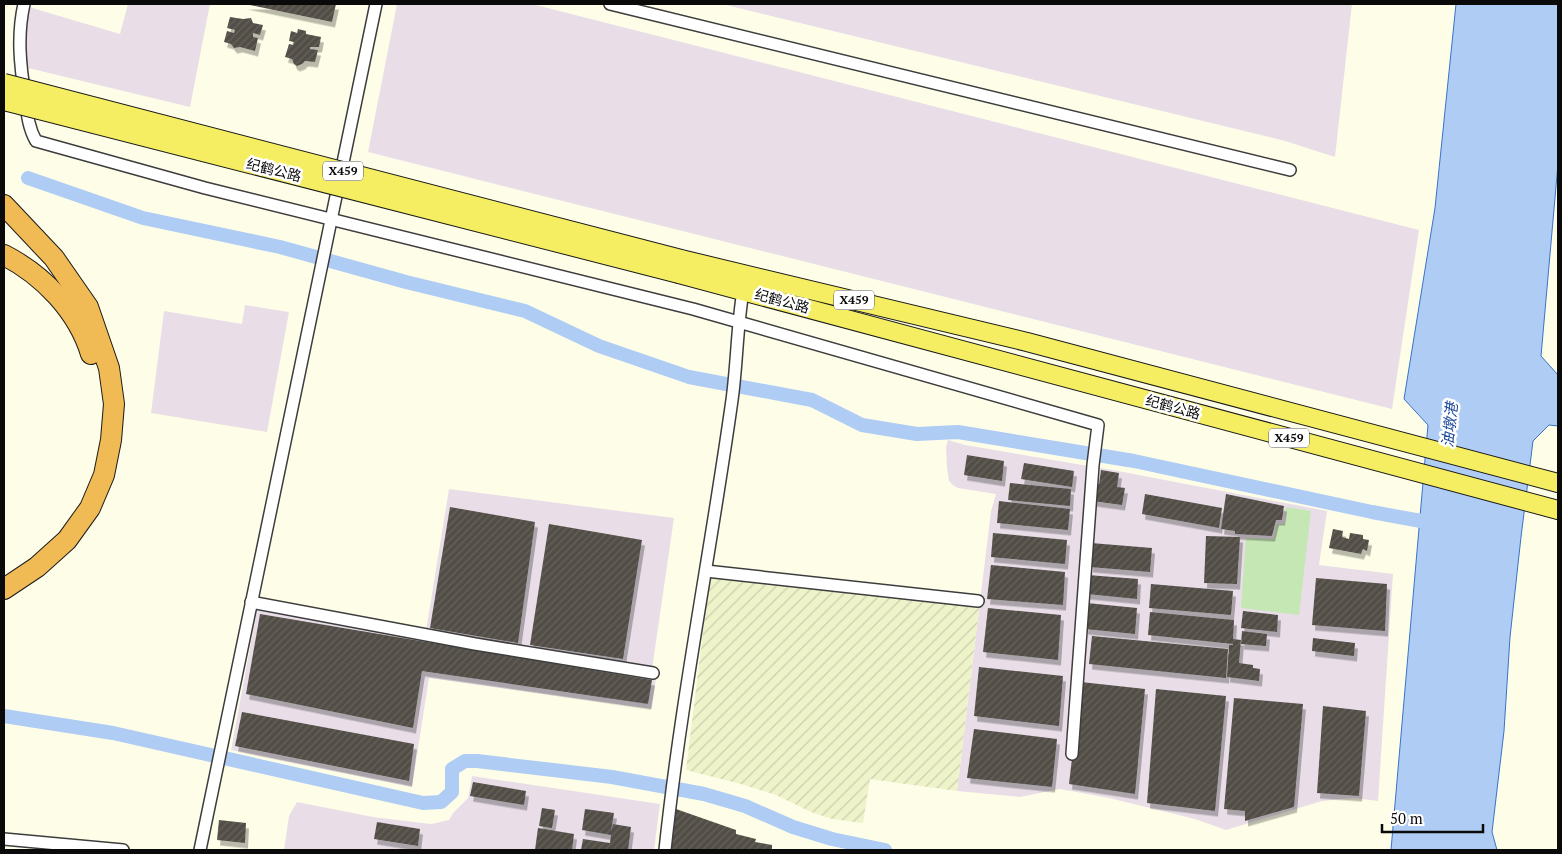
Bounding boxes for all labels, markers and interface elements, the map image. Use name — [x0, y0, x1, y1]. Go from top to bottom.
street label: 纪鹤公路 — [245, 154, 304, 186]
road number: X459 — [323, 162, 363, 180]
street label: 纪鹤公路 — [753, 284, 812, 317]
road number: X459 — [834, 290, 874, 310]
street label: 纪鹤公路 — [1144, 390, 1203, 423]
water label: 油墩港 — [1437, 399, 1462, 448]
road number: X459 — [1269, 428, 1309, 448]
scale bar — [1382, 802, 1483, 834]
text: 50 m — [1390, 808, 1423, 828]

